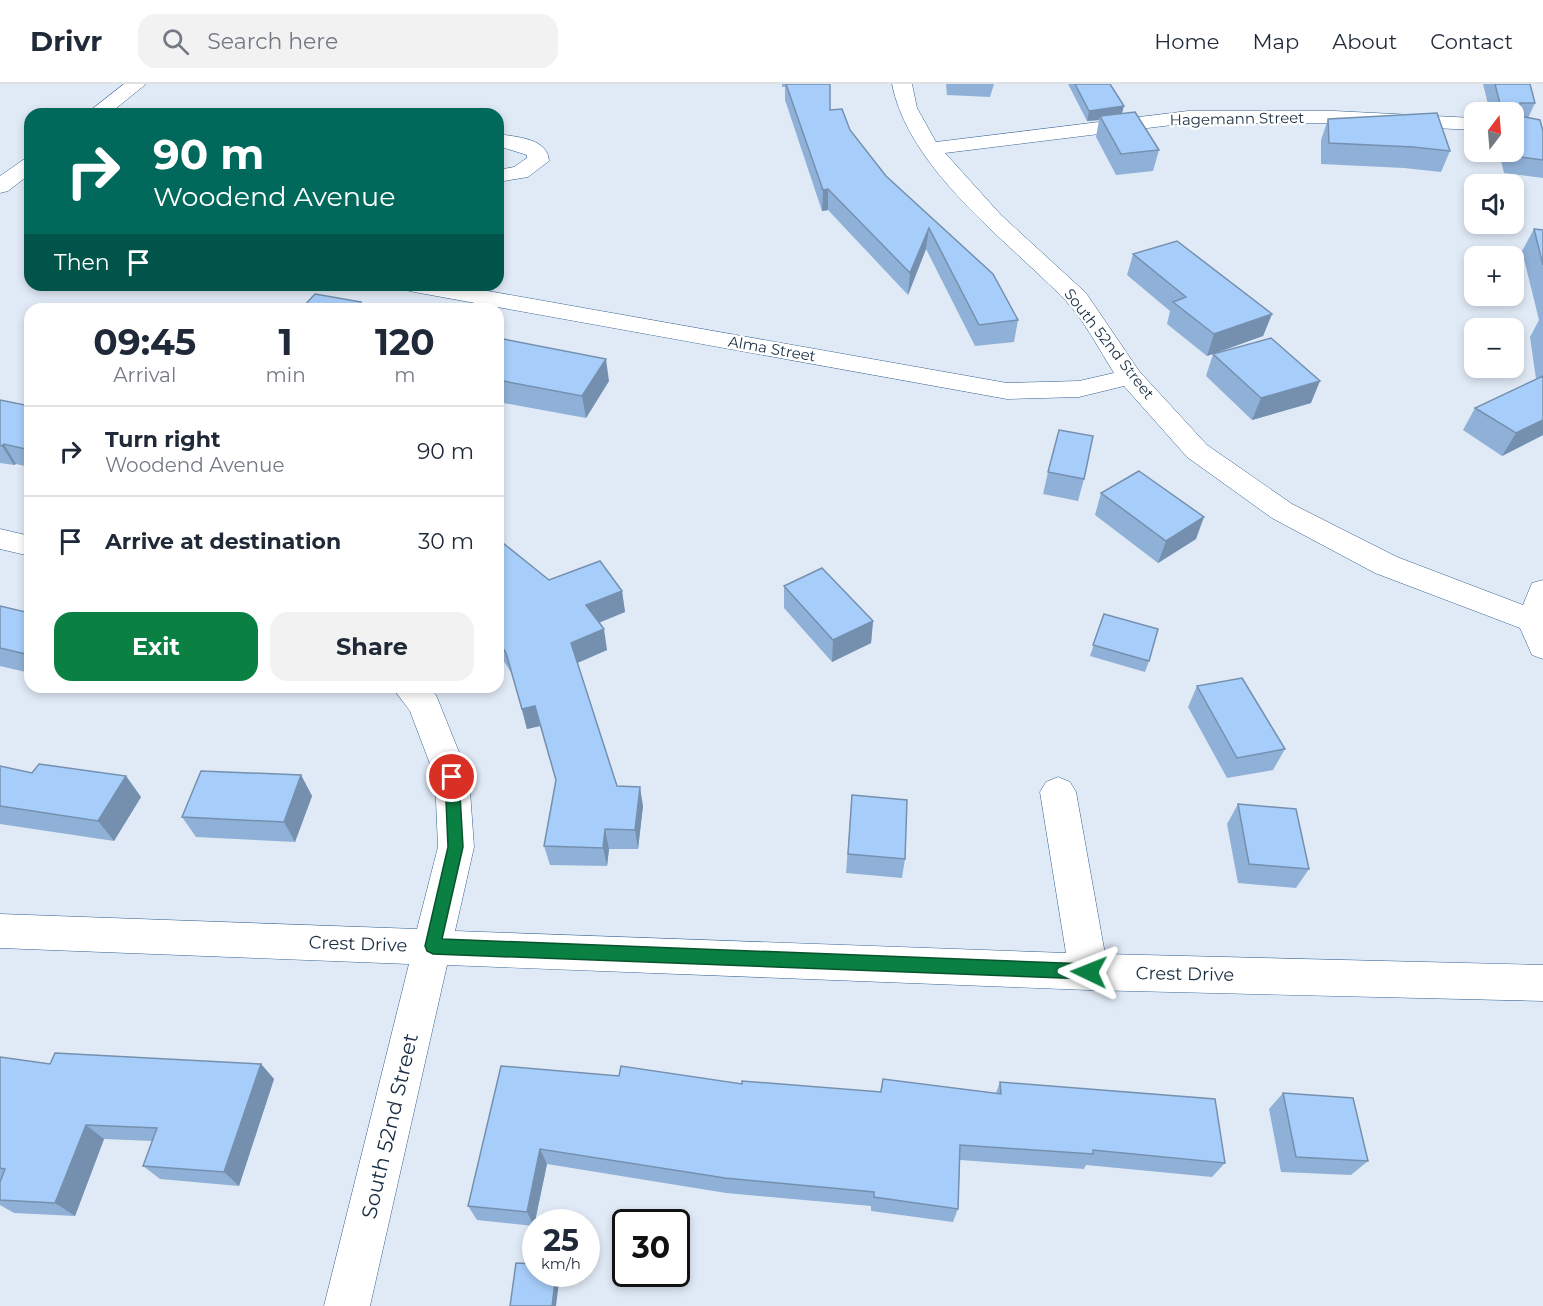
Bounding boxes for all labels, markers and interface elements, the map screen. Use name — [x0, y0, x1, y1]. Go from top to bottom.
search box — [138, 14, 558, 68]
text: Drivr — [30, 24, 102, 58]
icon: search — [159, 25, 192, 58]
text: Search here — [207, 28, 338, 55]
text: Home — [1154, 29, 1219, 54]
text: Map — [1252, 29, 1299, 54]
text: About — [1332, 29, 1397, 54]
text: Contact — [1430, 29, 1513, 54]
north arrow — [1464, 102, 1524, 162]
map controls — [1464, 102, 1524, 378]
street label: Hagemann Street — [1169, 108, 1305, 129]
text: 90 m — [153, 128, 264, 180]
icon: right — [54, 132, 132, 210]
button: sound — [1464, 174, 1524, 234]
text: Woodend Avenue — [153, 180, 396, 213]
icon: arrive — [122, 246, 155, 279]
button: + — [1464, 246, 1524, 306]
text: Then — [54, 249, 110, 276]
street label: South 52nd Street — [1060, 284, 1159, 403]
button: − — [1464, 318, 1524, 378]
text: 09:45 — [93, 320, 196, 364]
text: 1 — [279, 320, 293, 364]
text: 120 — [375, 320, 435, 364]
street label: Alma Street — [727, 331, 817, 366]
text: Arrival — [113, 363, 176, 387]
text: min — [266, 363, 306, 387]
text: m — [394, 363, 415, 387]
text: Turn right — [105, 426, 220, 453]
icon: right — [54, 435, 87, 468]
text: 90 m — [417, 438, 474, 465]
text: Woodend Avenue — [105, 453, 285, 477]
icon: arrive — [54, 525, 87, 558]
text: Arrive at destination — [105, 528, 341, 555]
text: 30 m — [418, 528, 474, 555]
button: Exit — [54, 612, 258, 681]
button: Share — [270, 612, 474, 681]
pin — [426, 751, 477, 802]
icon: arrive — [435, 760, 468, 793]
street label: Crest Drive — [308, 931, 408, 957]
position arrow — [1057, 940, 1121, 1004]
street label: Crest Drive — [1136, 962, 1235, 986]
street label: South 52nd Street — [356, 1031, 423, 1221]
speed limit sign: 30 — [612, 1209, 690, 1287]
text: 25 — [543, 1222, 579, 1259]
text: km/h — [541, 1254, 581, 1273]

